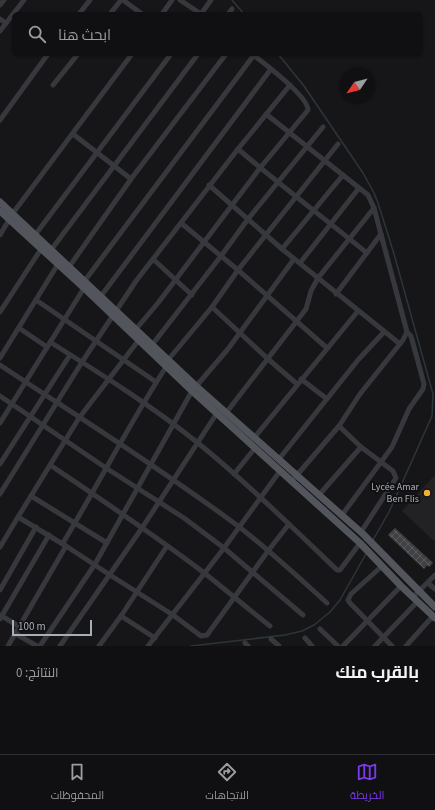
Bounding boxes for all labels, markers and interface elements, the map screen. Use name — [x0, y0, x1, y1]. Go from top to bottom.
search box — [12, 12, 423, 56]
icon: search — [26, 23, 48, 45]
text: ابحث هنا — [58, 25, 111, 46]
north arrow — [339, 68, 375, 104]
place label: Lycée Amar Ben Flis — [371, 480, 420, 506]
marker: Lycée Amar Ben Flis — [422, 488, 432, 498]
scale bar — [12, 618, 92, 637]
text: 100 m — [18, 619, 46, 634]
text: بالقرب منك — [335, 661, 419, 685]
text: النتائج: 0 — [16, 664, 59, 682]
tab: المحفوظات — [51, 761, 104, 805]
tab: الاتجاهات — [205, 761, 249, 805]
tab: الخريطة — [350, 761, 384, 805]

